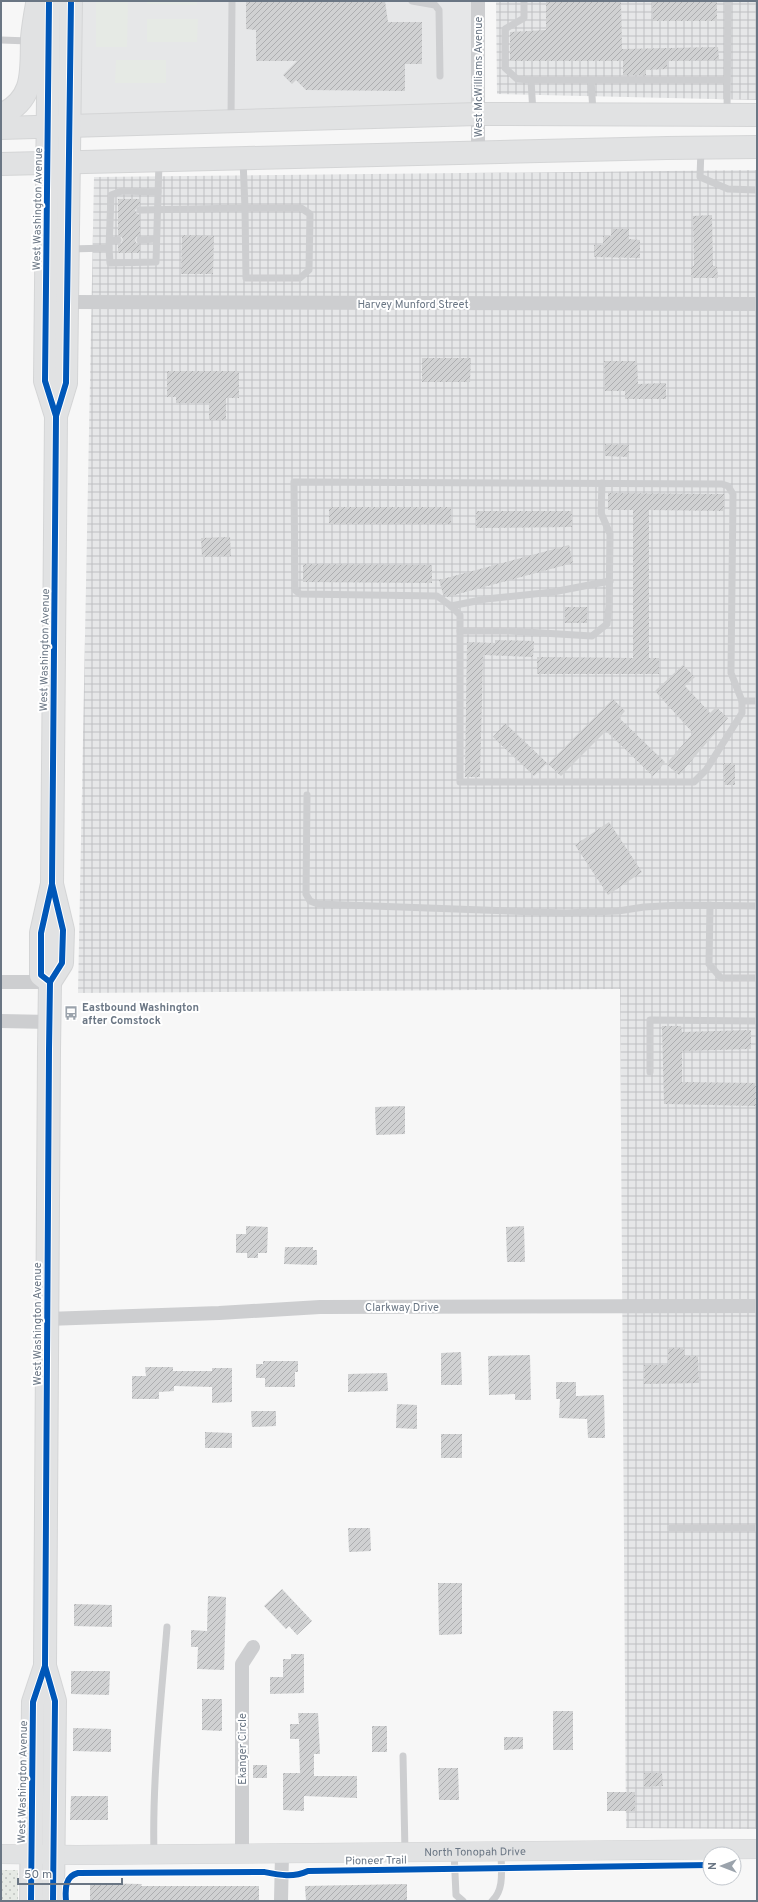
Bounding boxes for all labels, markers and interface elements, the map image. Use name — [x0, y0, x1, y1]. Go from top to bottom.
street label: West McWilliams Avenue — [472, 17, 486, 137]
street label: West Washington Avenue — [30, 147, 46, 271]
street label: Harvey Munford Street — [357, 298, 469, 312]
street label: West Washington Avenue — [37, 588, 53, 712]
place label: Eastbound Washington after Comstock — [82, 1001, 199, 1028]
bus stop icon: Eastbound Washington after Comstock — [63, 1005, 79, 1021]
street label: West Washington Avenue — [31, 1262, 45, 1386]
street label: Clarkway Drive — [365, 1301, 439, 1315]
street label: Ekanger Circle — [236, 1713, 250, 1785]
street label: West Washington Avenue — [15, 1720, 31, 1844]
street label: North Tonopah Drive — [424, 1845, 526, 1860]
north arrow — [702, 1846, 742, 1886]
street label: Pioneer Trail — [345, 1853, 407, 1869]
scale bar — [18, 1860, 122, 1886]
text: N — [706, 1862, 720, 1870]
text: 50 m — [24, 1867, 52, 1883]

